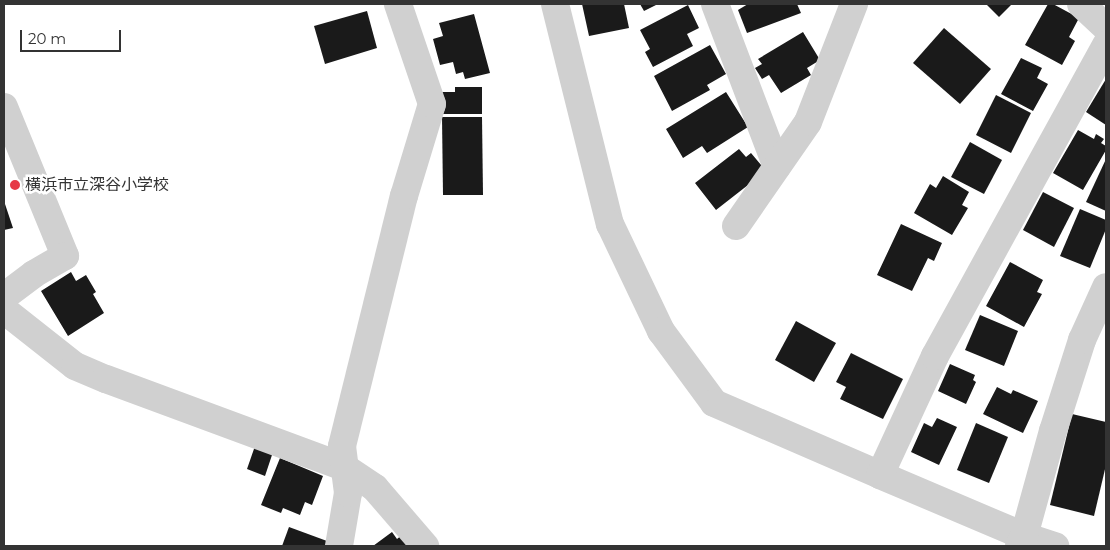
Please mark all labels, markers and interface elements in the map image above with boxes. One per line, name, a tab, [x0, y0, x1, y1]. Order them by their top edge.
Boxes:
scale bar	[22, 20, 124, 52]
text: 20 m	[28, 29, 66, 48]
place label: 横浜市立深谷小学校	[25, 175, 169, 195]
marker: 横浜市立深谷小学校	[9, 179, 21, 191]

